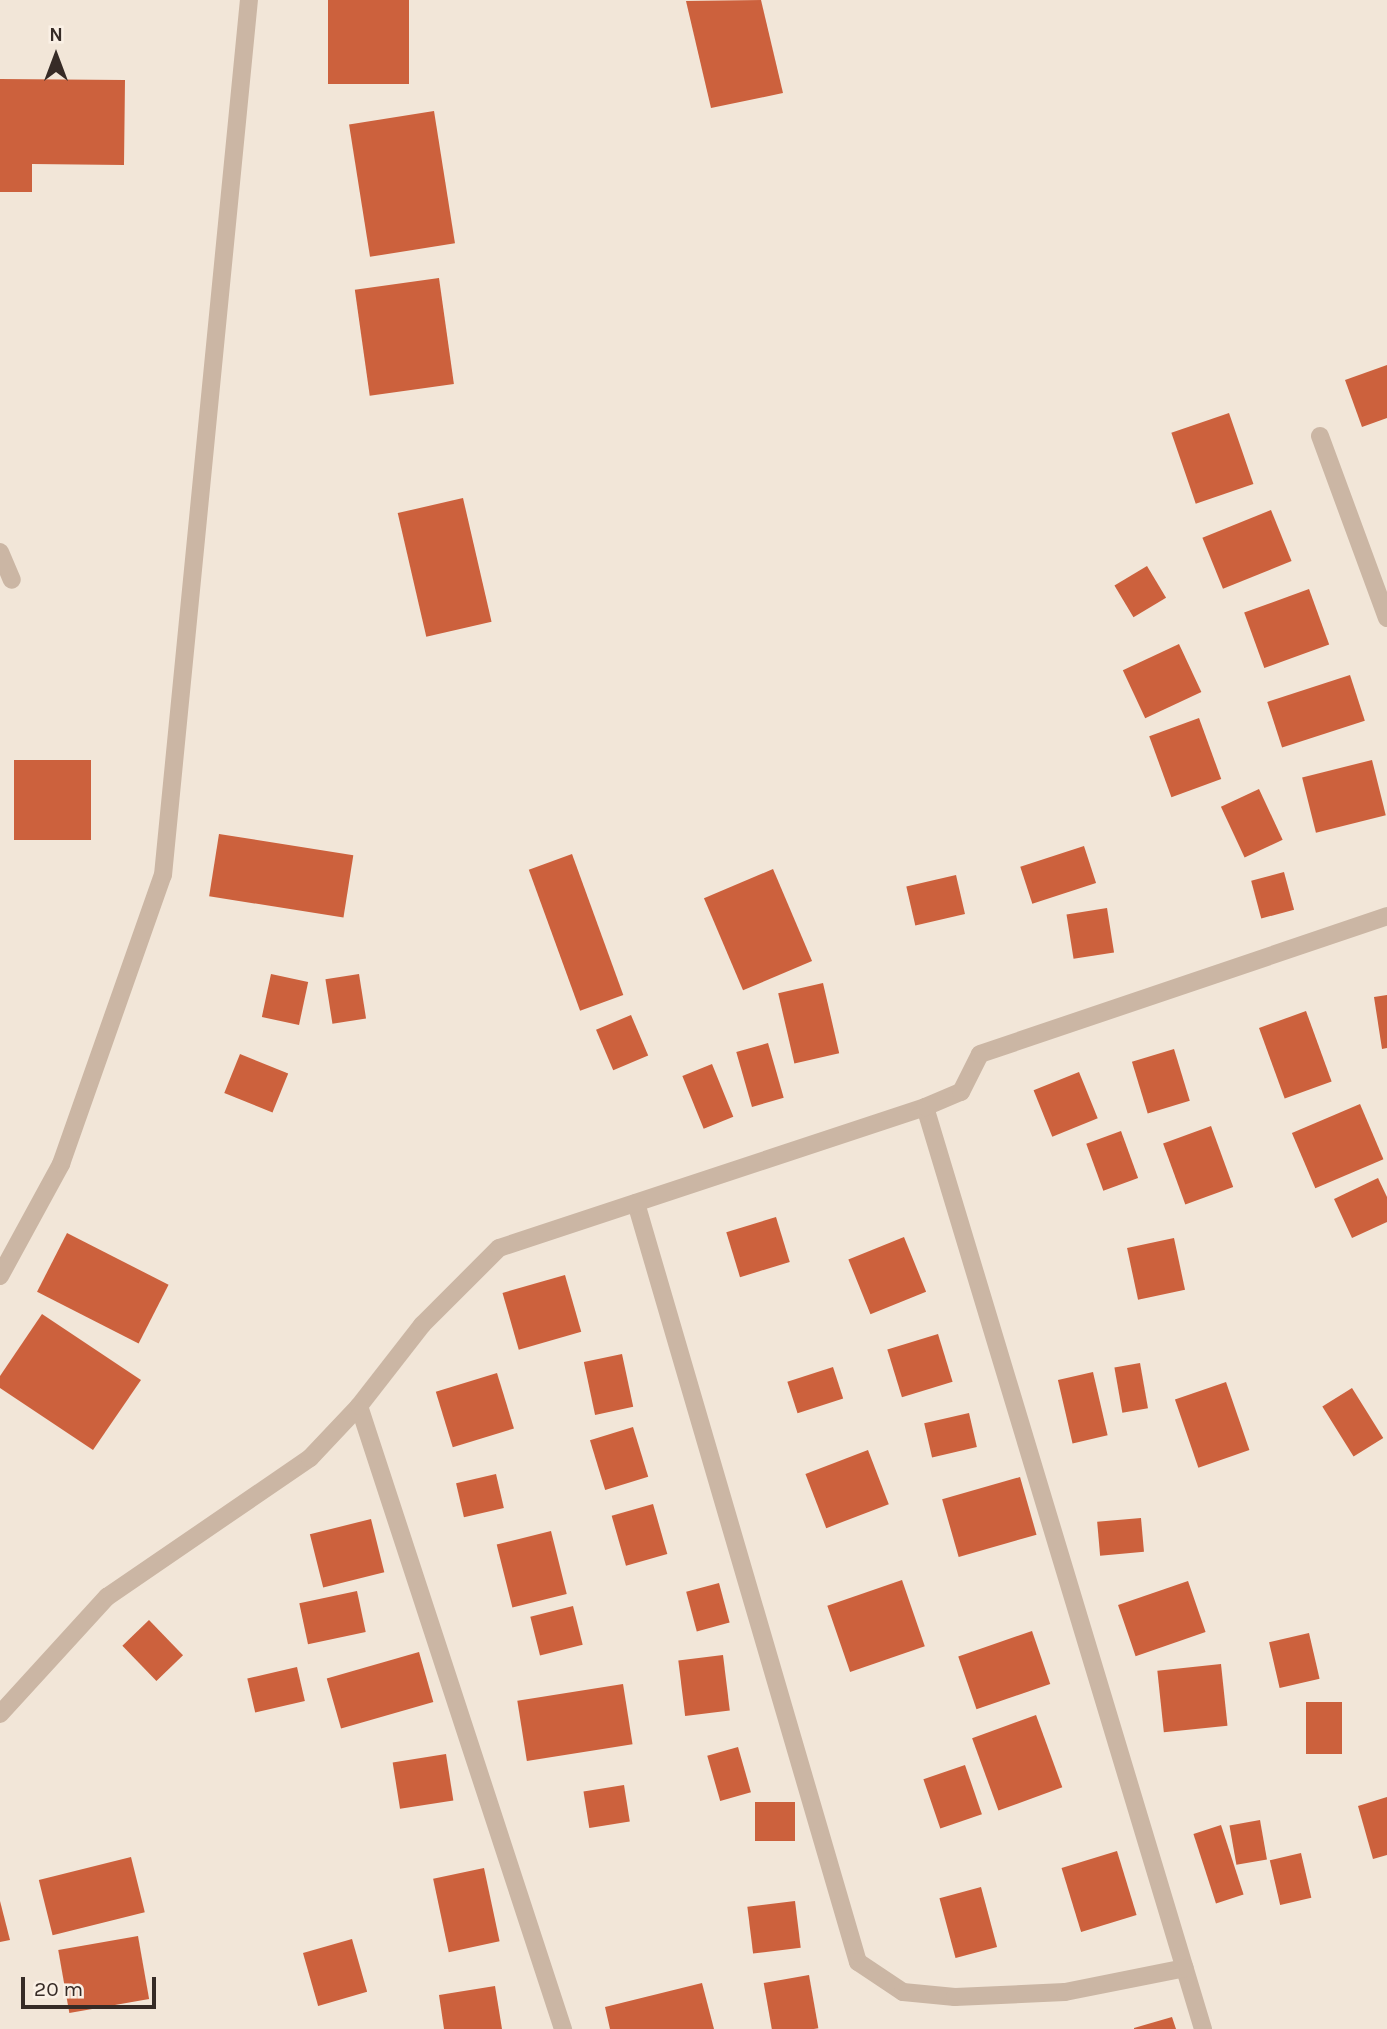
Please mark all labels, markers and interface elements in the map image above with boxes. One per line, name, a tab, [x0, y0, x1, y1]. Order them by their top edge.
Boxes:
north arrow	[21, 21, 91, 91]
text: N	[49, 24, 63, 46]
scale bar	[24, 1962, 159, 2006]
text: 20 m	[34, 1977, 83, 2001]

